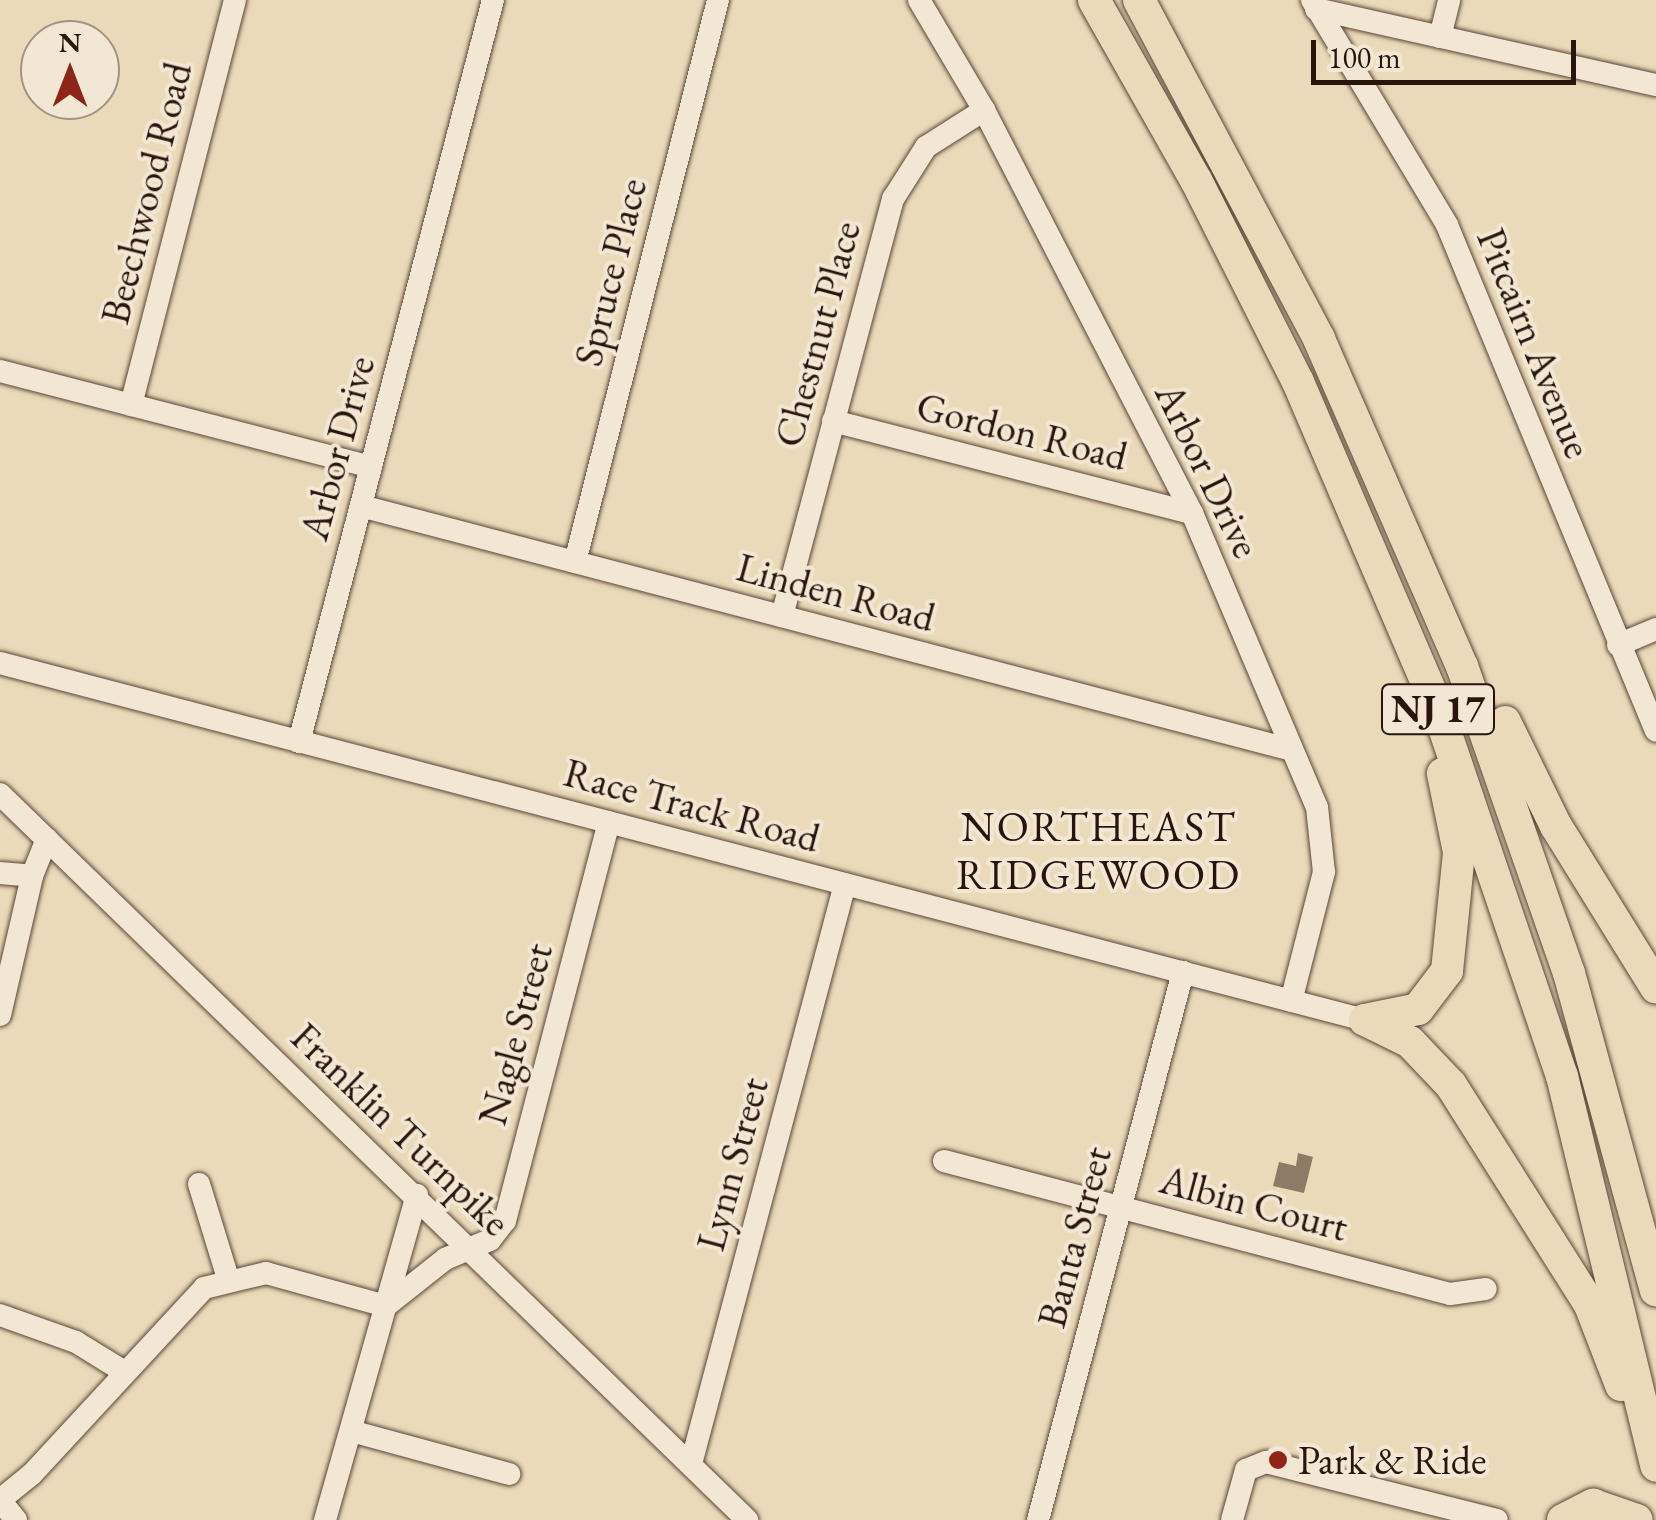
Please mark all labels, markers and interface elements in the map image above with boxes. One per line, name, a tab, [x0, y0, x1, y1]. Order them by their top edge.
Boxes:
north arrow	[20, 20, 120, 120]
scale bar	[1316, 20, 1581, 82]
text: N	[59, 24, 81, 60]
text: 100 m	[1328, 38, 1401, 77]
street label: Beechwood Road	[90, 57, 202, 329]
street label: Spruce Place	[564, 173, 656, 371]
street label: Chestnut Place	[764, 216, 870, 452]
street label: Pitcairn Avenue	[1467, 221, 1603, 465]
street label: Arbor Drive	[289, 351, 385, 545]
street label: Arbor Drive	[1145, 375, 1271, 565]
street label: Gordon Road	[912, 382, 1132, 480]
street label: Linden Road	[732, 543, 940, 641]
road number: NJ 17	[1380, 676, 1496, 742]
street label: Race Track Road	[559, 748, 825, 862]
district label: NORTHEAST RIDGEWOOD	[956, 802, 1242, 900]
street label: Nagle Street	[468, 938, 562, 1130]
street label: Franklin Turnpike	[282, 1013, 520, 1245]
street label: Lynn Street	[686, 1072, 778, 1256]
street label: Banta Street	[1027, 1141, 1121, 1333]
street label: Albin Court	[1155, 1155, 1353, 1251]
place label: Park & Ride	[1298, 1436, 1487, 1484]
marker: Park & Ride	[1267, 1449, 1289, 1471]

